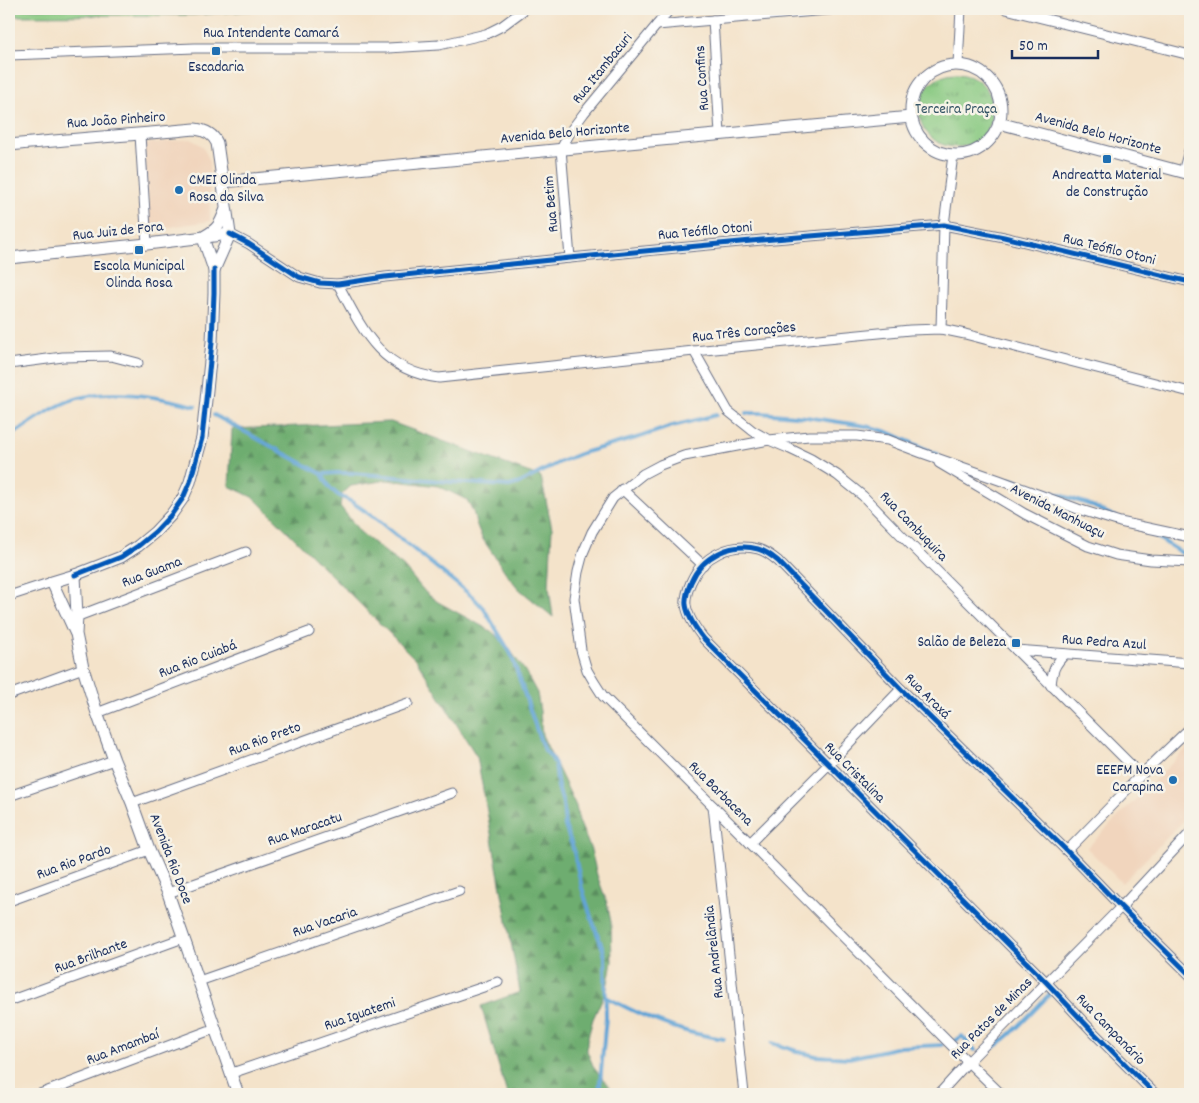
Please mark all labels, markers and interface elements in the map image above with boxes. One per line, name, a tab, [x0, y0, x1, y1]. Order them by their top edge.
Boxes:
street label: Rua Intendente Camará	[203, 23, 339, 45]
street label: Rua Itambacuri	[567, 28, 639, 109]
scale bar	[1012, 28, 1098, 60]
text: 50 m	[1019, 36, 1048, 58]
marker: Escadaria	[210, 45, 222, 57]
street label: Rua Confins	[690, 45, 716, 111]
place label: Escadaria	[188, 57, 245, 79]
park label: Terceira Praça	[915, 99, 998, 121]
street label: Rua João Pinheiro	[66, 107, 166, 135]
street label: Avenida Belo Horizonte	[1032, 107, 1164, 162]
street label: Avenida Belo Horizonte	[499, 117, 631, 151]
marker: Andreatta Material de Construção	[1101, 153, 1113, 165]
place label: Andreatta Material de Construção	[1052, 165, 1162, 204]
place label: CMEI Olinda Rosa da Silva	[189, 170, 264, 209]
street label: Rua Betim	[539, 175, 565, 233]
marker: CMEI Olinda Rosa da Silva	[173, 184, 185, 196]
street label: Rua Juiz de Fora	[72, 216, 165, 248]
street label: Rua Teófilo Otoni	[657, 217, 753, 247]
street label: Rua Teófilo Otoni	[1060, 228, 1158, 272]
marker: Escola Municipal Olinda Rosa	[133, 244, 145, 256]
place label: Escola Municipal Olinda Rosa	[93, 256, 185, 295]
street label: Rua Três Corações	[691, 317, 797, 349]
street label: Avenida Manhuaçu	[1006, 479, 1108, 545]
street label: Rua Cambuquira	[874, 487, 953, 568]
street label: Rua Guama	[119, 551, 186, 594]
street label: Rua Pedra Azul	[1061, 629, 1147, 657]
place label: Salão de Beleza	[917, 632, 1007, 654]
street label: Rua Rio Cuiabá	[156, 635, 241, 685]
marker: Salão de Beleza	[1010, 637, 1022, 649]
street label: Rua Araxá	[899, 669, 956, 726]
street label: Rua Rio Preto	[226, 717, 305, 763]
street label: Rua Cristalina	[818, 737, 890, 809]
street label: Rua Barbacena	[682, 756, 758, 832]
place label: EEEFM Nova Carapina	[1096, 760, 1164, 799]
marker: EEEFM Nova Carapina	[1167, 774, 1179, 786]
street label: Rua Maracatu	[265, 807, 345, 853]
street label: Avenida Rio Doce	[143, 811, 198, 908]
street label: Rua Rio Pardo	[34, 839, 114, 887]
street label: Rua Vacaria	[290, 901, 361, 944]
street label: Rua Andrelândia	[699, 903, 731, 1000]
street label: Rua Brilhante	[51, 933, 131, 980]
street label: Rua Patos de Minas	[946, 973, 1038, 1065]
street label: Rua Campanário	[1070, 989, 1150, 1071]
street label: Rua Iguatemi	[321, 992, 399, 1037]
street label: Rua Amambaí	[83, 1024, 164, 1072]

